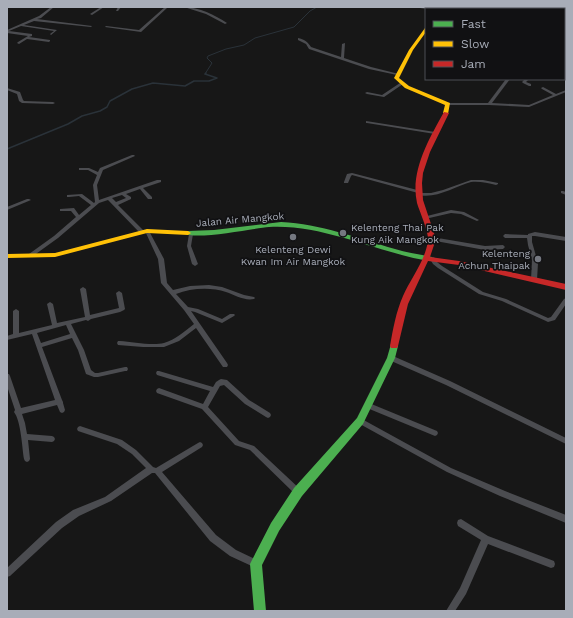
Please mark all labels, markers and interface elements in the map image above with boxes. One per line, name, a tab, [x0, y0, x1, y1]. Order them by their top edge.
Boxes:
legend	[425, 8, 565, 80]
text: Fast	[461, 17, 486, 31]
text: Slow	[461, 37, 489, 51]
text: Jam	[461, 57, 486, 71]
street label: Jalan Air Mangkok	[196, 210, 285, 229]
place label: Kelenteng Thai Pak Kung Aik Mangkok	[351, 222, 444, 245]
marker: Kelenteng Thai Pak Kung Aik Mangkok	[338, 228, 348, 238]
marker: Kelenteng Dewi Kwan Im Air Mangkok	[288, 232, 298, 242]
place label: Kelenteng Dewi Kwan Im Air Mangkok	[241, 244, 346, 267]
place label: Kelenteng Achun Thaipak	[458, 248, 531, 271]
marker: Kelenteng Achun Thaipak	[533, 254, 543, 264]

